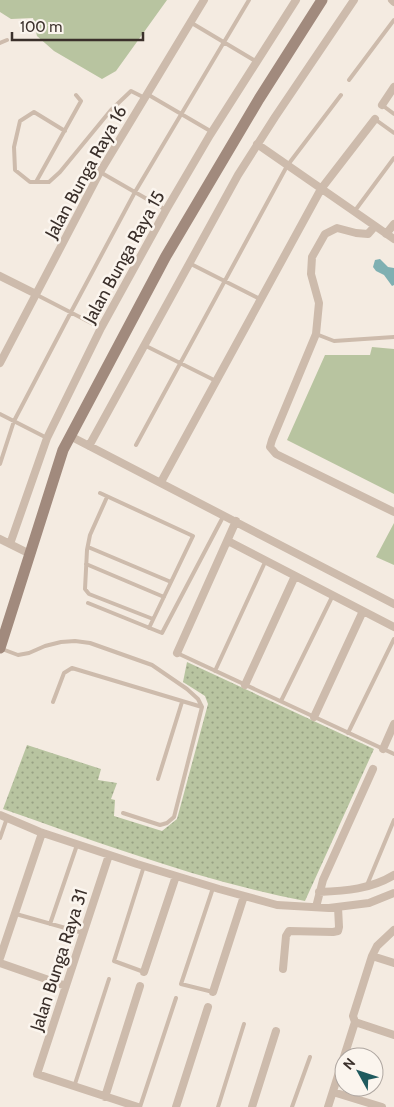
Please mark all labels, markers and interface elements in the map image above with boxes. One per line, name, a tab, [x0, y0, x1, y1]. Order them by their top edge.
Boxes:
scale bar	[12, 10, 144, 42]
text: 100 m	[20, 18, 62, 36]
street label: Jalan Bunga Raya 16	[40, 102, 132, 243]
street label: Jalan Bunga Raya 15	[78, 187, 170, 328]
street label: Jalan Bunga Raya 31	[25, 886, 92, 1035]
north arrow	[334, 1047, 384, 1097]
text: N	[339, 1054, 359, 1073]

